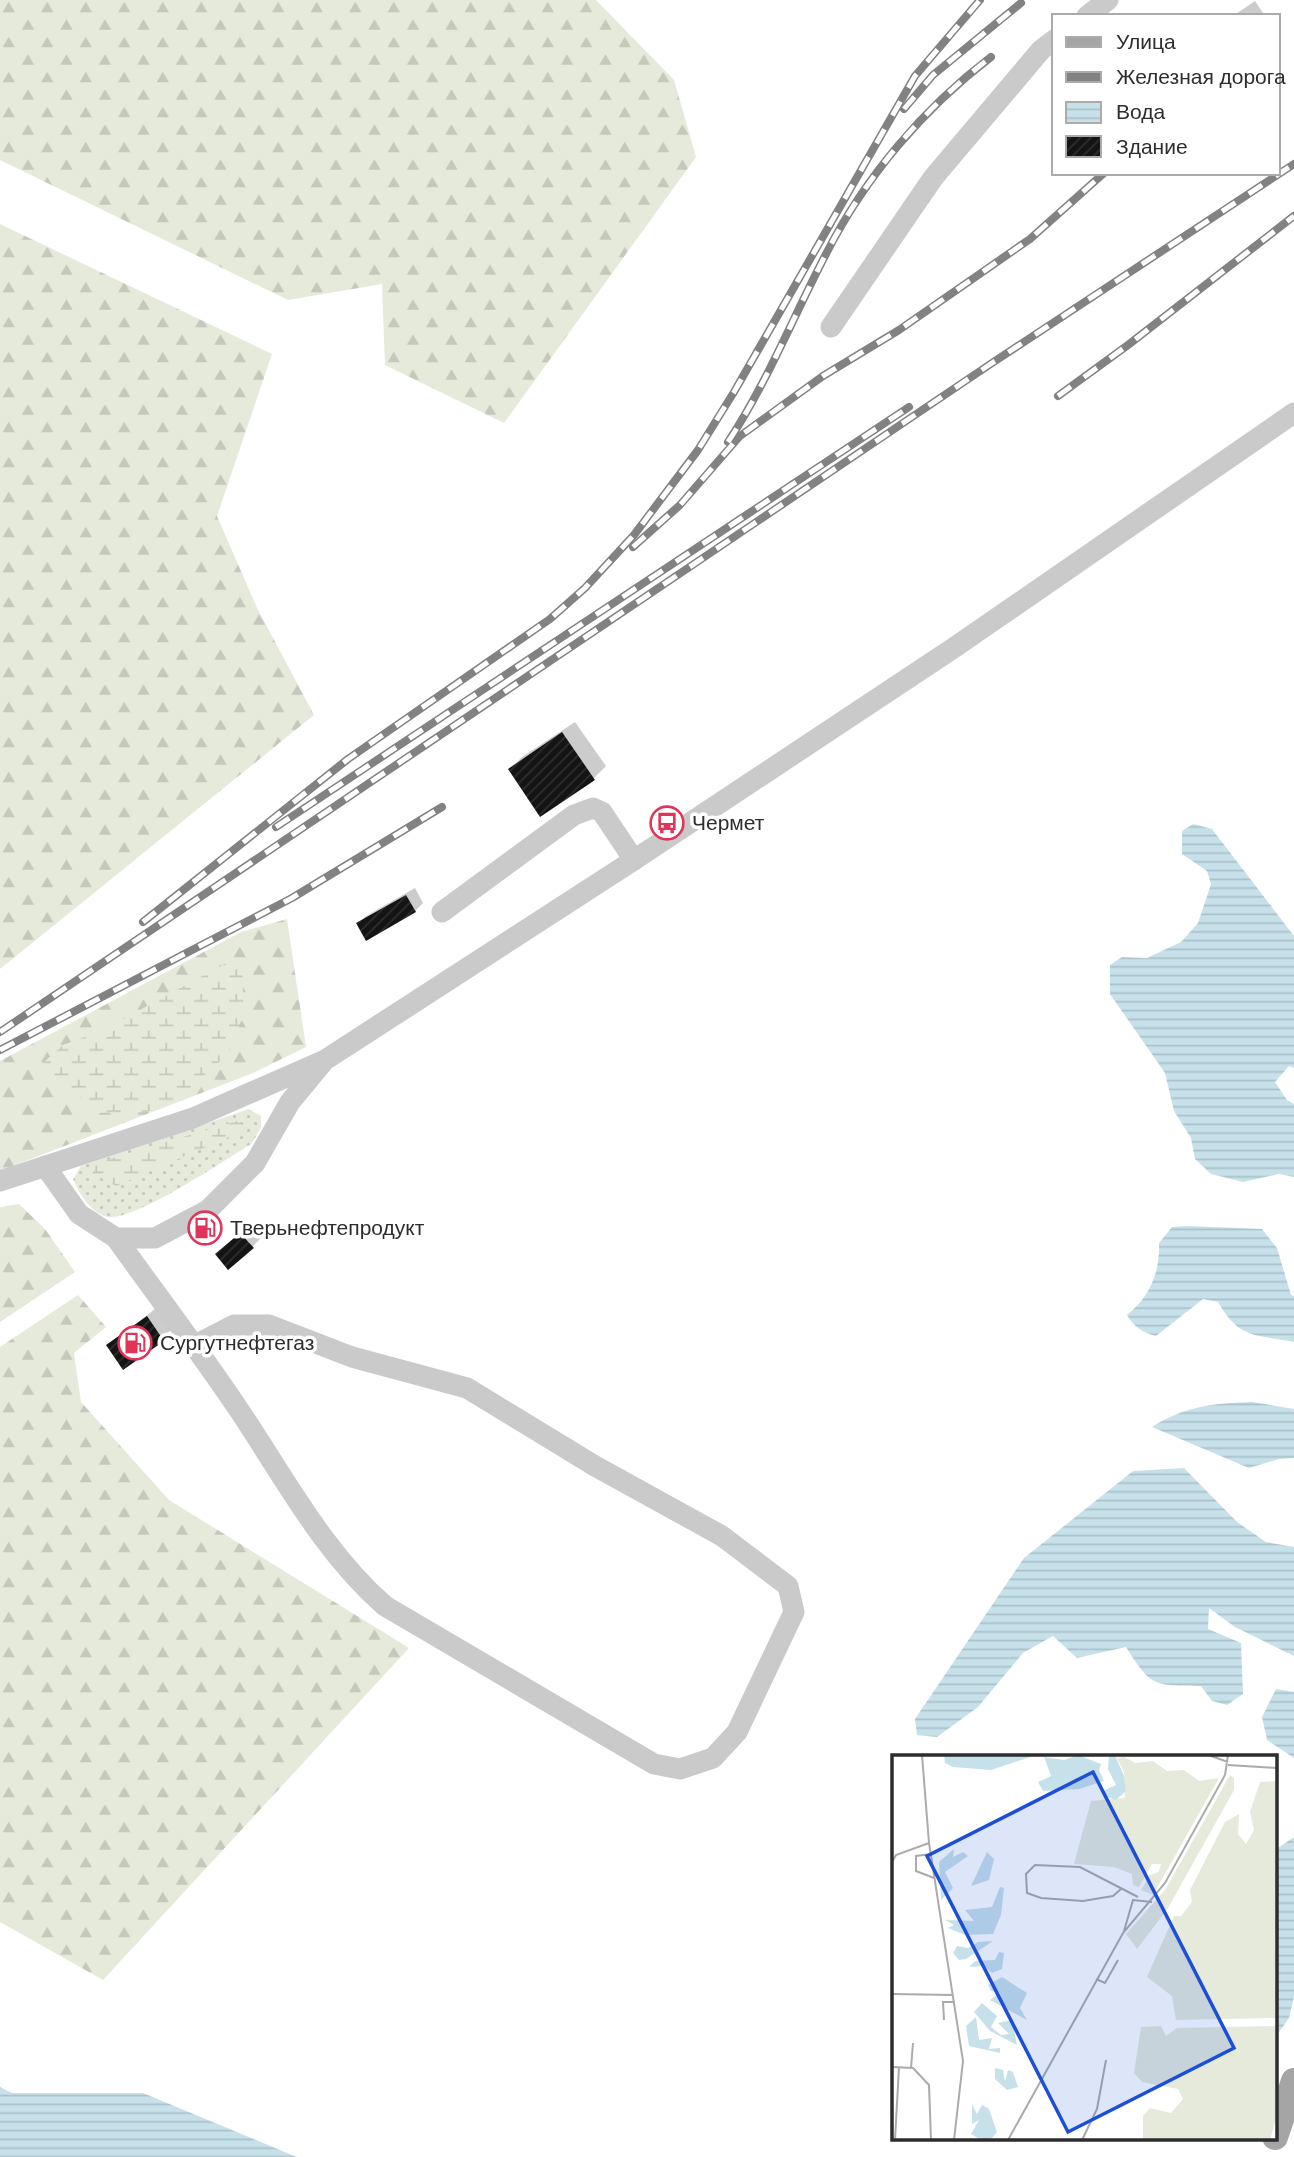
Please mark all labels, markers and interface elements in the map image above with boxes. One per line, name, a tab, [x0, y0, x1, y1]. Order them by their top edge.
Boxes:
legend	[1052, 14, 1280, 175]
text: Улица	[1116, 28, 1176, 56]
text: Железная дорога	[1116, 63, 1286, 91]
text: Вода	[1116, 98, 1165, 126]
text: Здание	[1116, 133, 1188, 161]
bus stop icon: Чермет	[648, 804, 686, 842]
place label: Чермет	[692, 809, 765, 837]
fuel station icon: Тверьнефтепродукт	[186, 1209, 224, 1247]
place label: Тверьнефтепродукт	[230, 1214, 425, 1242]
fuel station icon: Сургутнефтегаз	[116, 1324, 154, 1362]
place label: Сургутнефтегаз	[160, 1329, 314, 1357]
inset map	[892, 1755, 1276, 2140]

